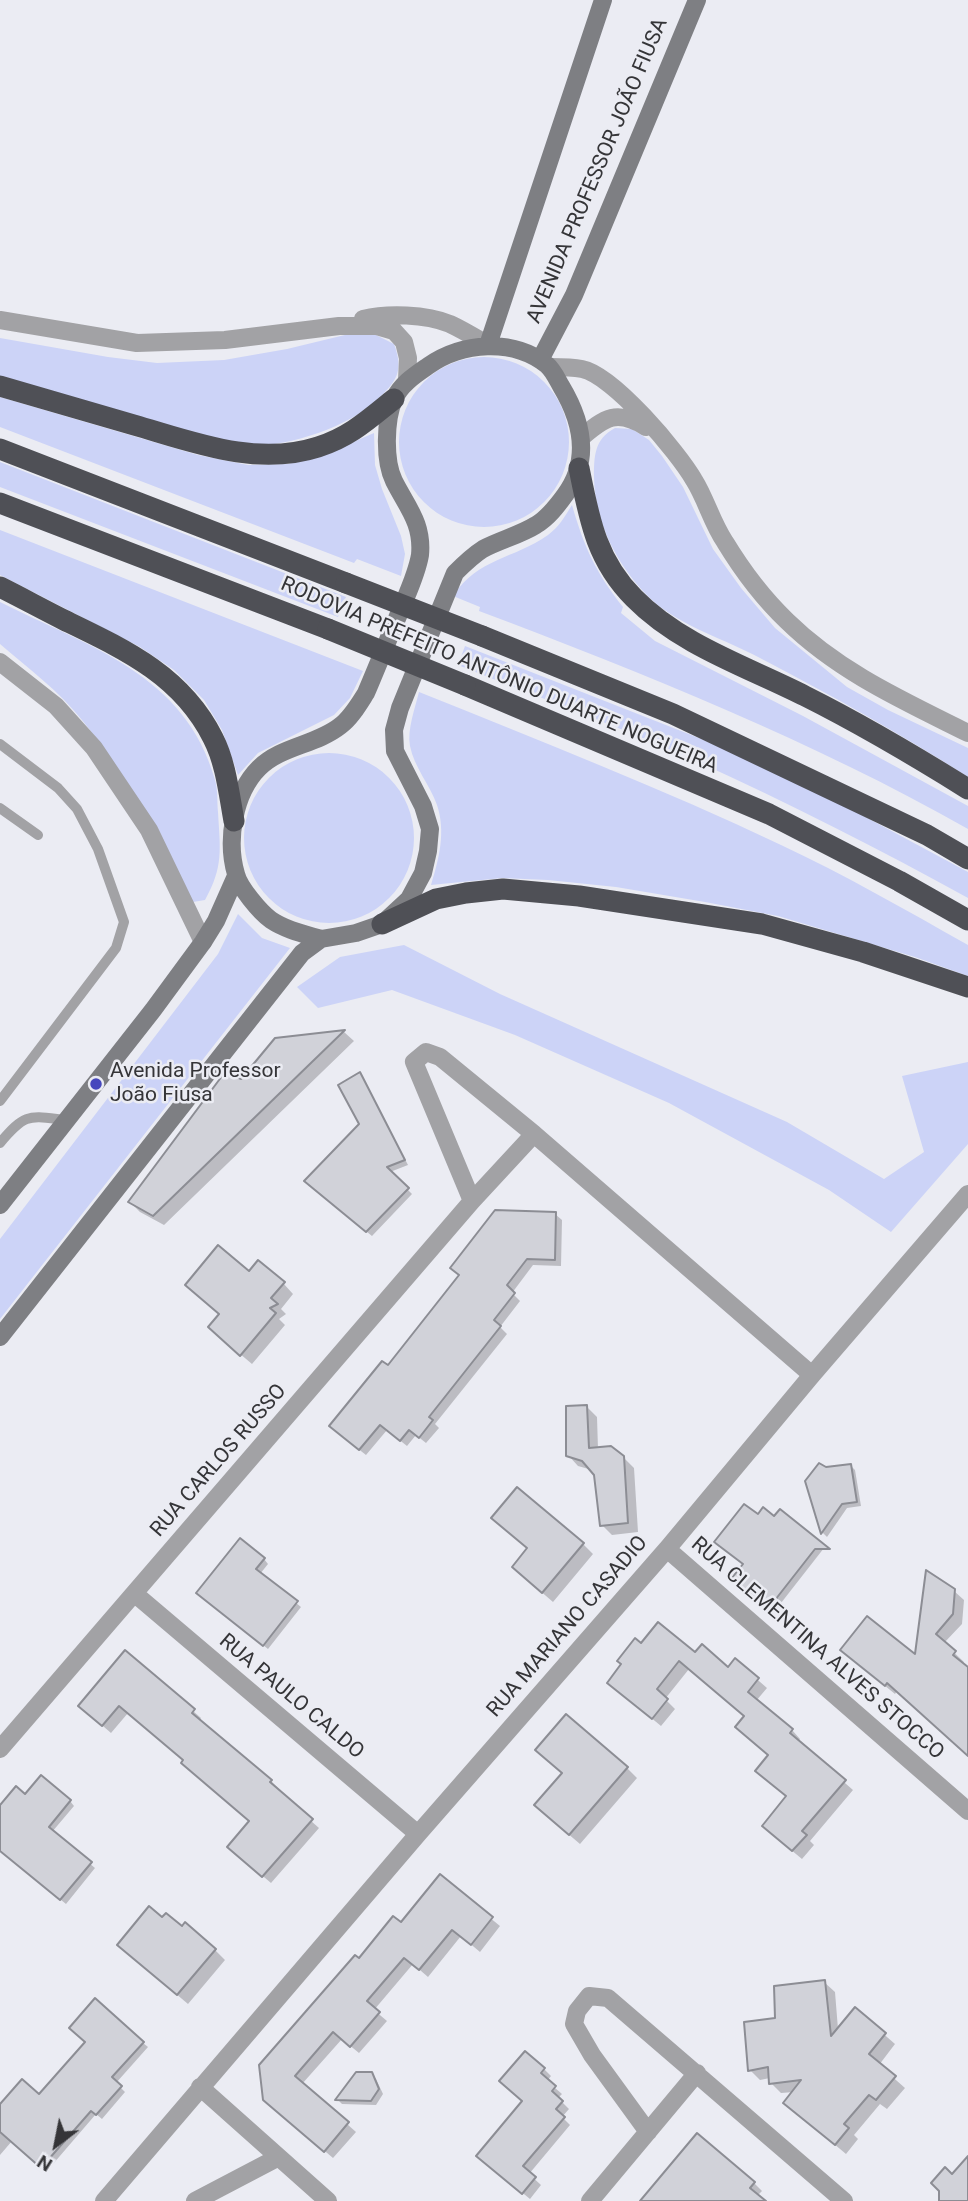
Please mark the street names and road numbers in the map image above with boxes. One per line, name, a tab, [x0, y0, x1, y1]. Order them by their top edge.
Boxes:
street label: AVENIDA PROFESSOR JOÃO FIUSA	[522, 15, 674, 327]
street label: RODOVIA PREFEITO ANTÔNIO DUARTE NOGUEIRA	[277, 572, 721, 780]
street label: RUA CARLOS RUSSO	[146, 1379, 292, 1543]
street label: RUA MARIANO CASADIO	[482, 1531, 654, 1723]
street label: RUA CLEMENTINA ALVES STOCCO	[686, 1532, 948, 1766]
street label: RUA PAULO CALDO	[213, 1629, 369, 1765]

